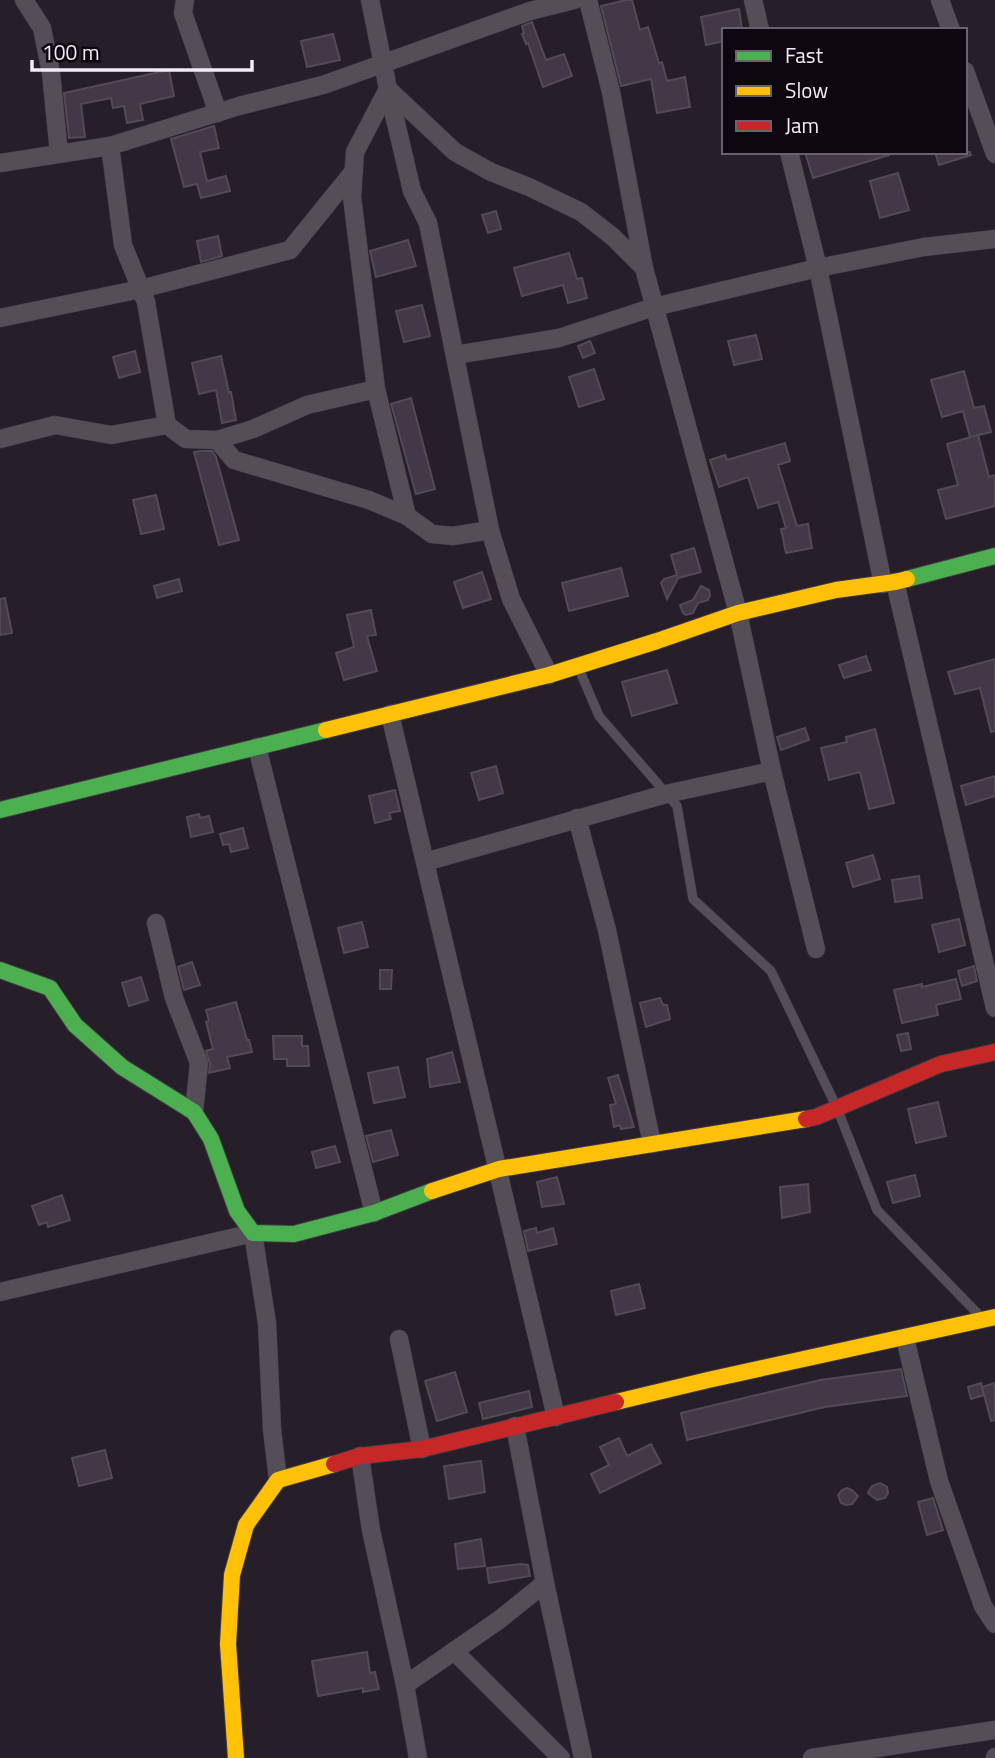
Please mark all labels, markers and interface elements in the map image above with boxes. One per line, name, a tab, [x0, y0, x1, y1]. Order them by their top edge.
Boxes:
scale bar	[32, 28, 252, 72]
legend	[722, 28, 967, 154]
text: 100 m	[42, 36, 99, 68]
text: Fast	[785, 39, 824, 71]
text: Slow	[785, 74, 828, 106]
text: Jam	[785, 109, 819, 141]

